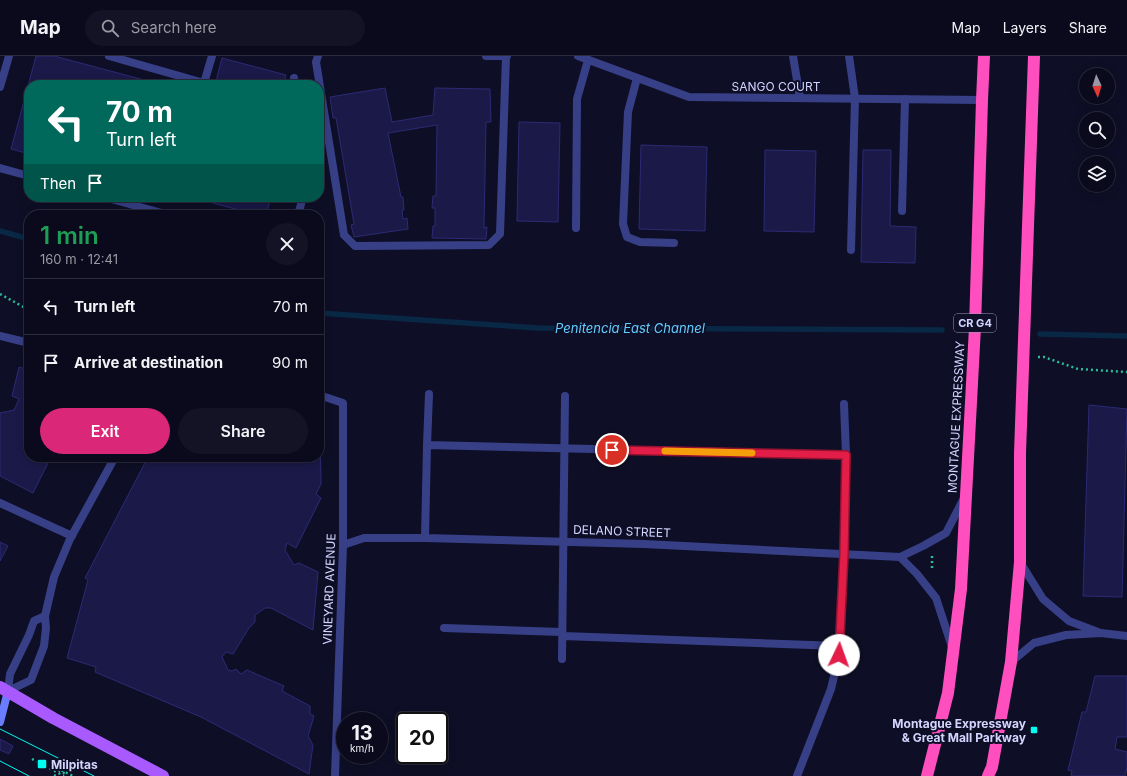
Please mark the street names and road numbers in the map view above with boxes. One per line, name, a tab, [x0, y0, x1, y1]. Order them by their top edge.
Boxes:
street label: SANGO COURT	[732, 79, 821, 94]
road number: CR G4	[954, 314, 996, 332]
street label: MONTAGUE EXPRESSWAY	[945, 341, 967, 493]
street label: DELANO STREET	[573, 522, 671, 540]
street label: VINEYARD AVENUE	[320, 533, 338, 645]

